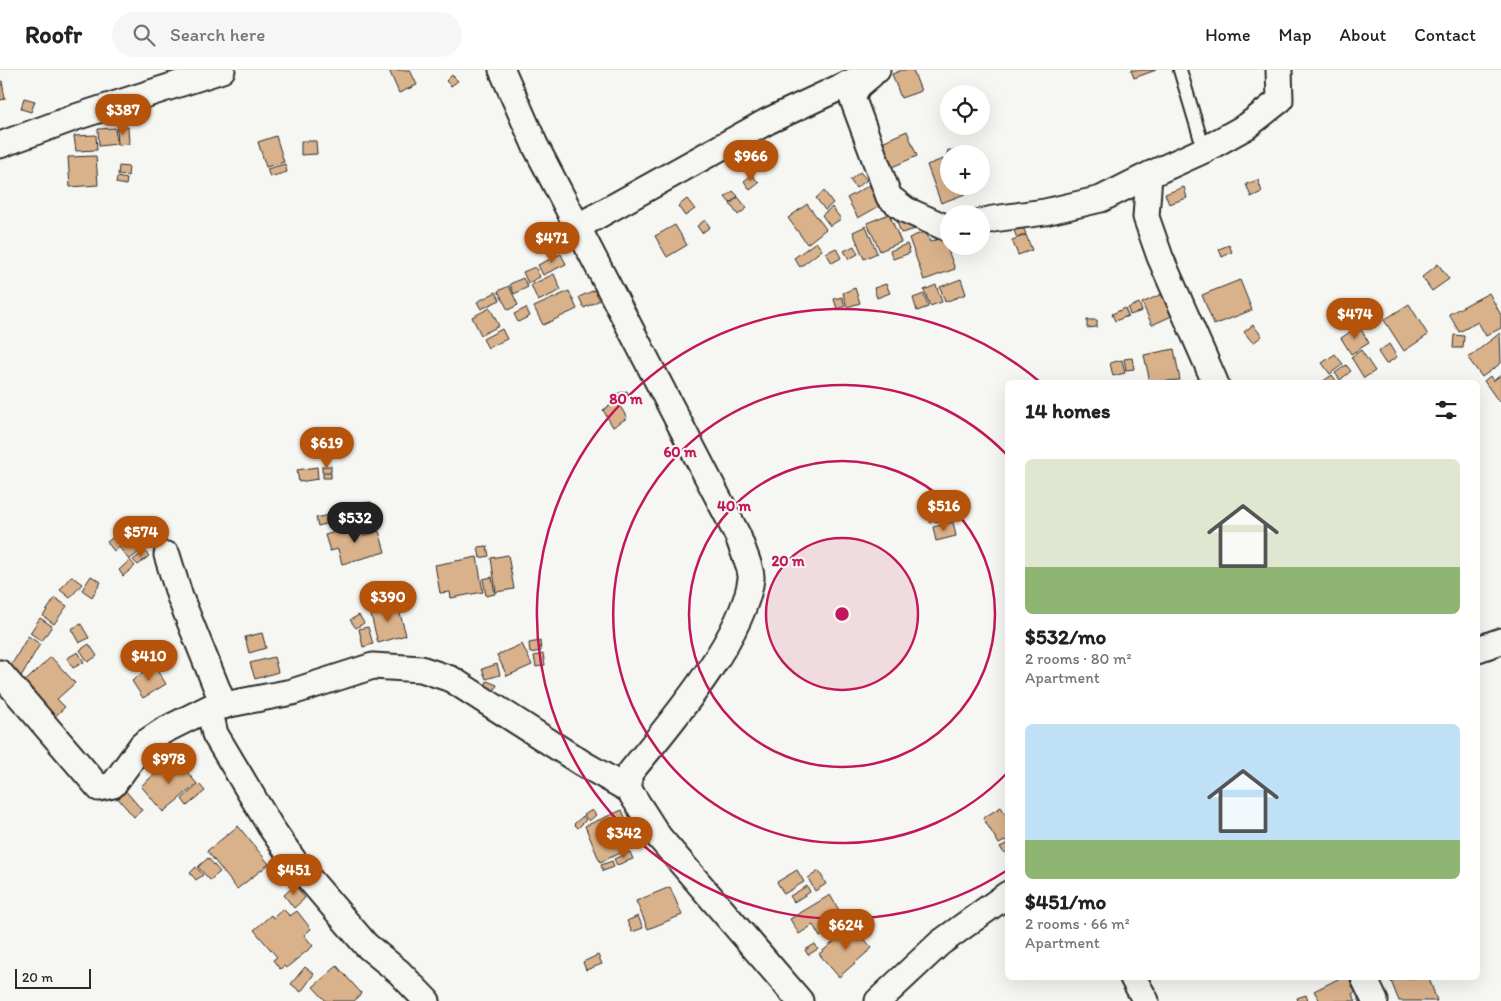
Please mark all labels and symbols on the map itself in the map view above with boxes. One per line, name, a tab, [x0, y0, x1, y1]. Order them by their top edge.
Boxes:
pin: $387	[93, 93, 153, 136]
pin: $966	[721, 140, 781, 182]
pin: $471	[522, 222, 582, 264]
pin: $474	[1325, 298, 1385, 340]
text: 80 m	[609, 390, 643, 408]
pin: $619	[297, 426, 357, 469]
text: 60 m	[663, 443, 697, 461]
pin: $516	[914, 490, 974, 532]
text: 40 m	[717, 497, 752, 515]
pin: $532	[325, 502, 385, 544]
pin: $574	[111, 516, 171, 558]
text: 20 m	[771, 552, 805, 570]
pin: $390	[358, 580, 418, 623]
centre of rings	[833, 605, 851, 623]
pin: $410	[119, 640, 179, 682]
pin: $978	[139, 742, 199, 785]
pin: $342	[594, 816, 654, 859]
pin: $451	[264, 854, 324, 896]
pin: $624	[816, 908, 876, 951]
scale bar	[15, 966, 91, 989]

